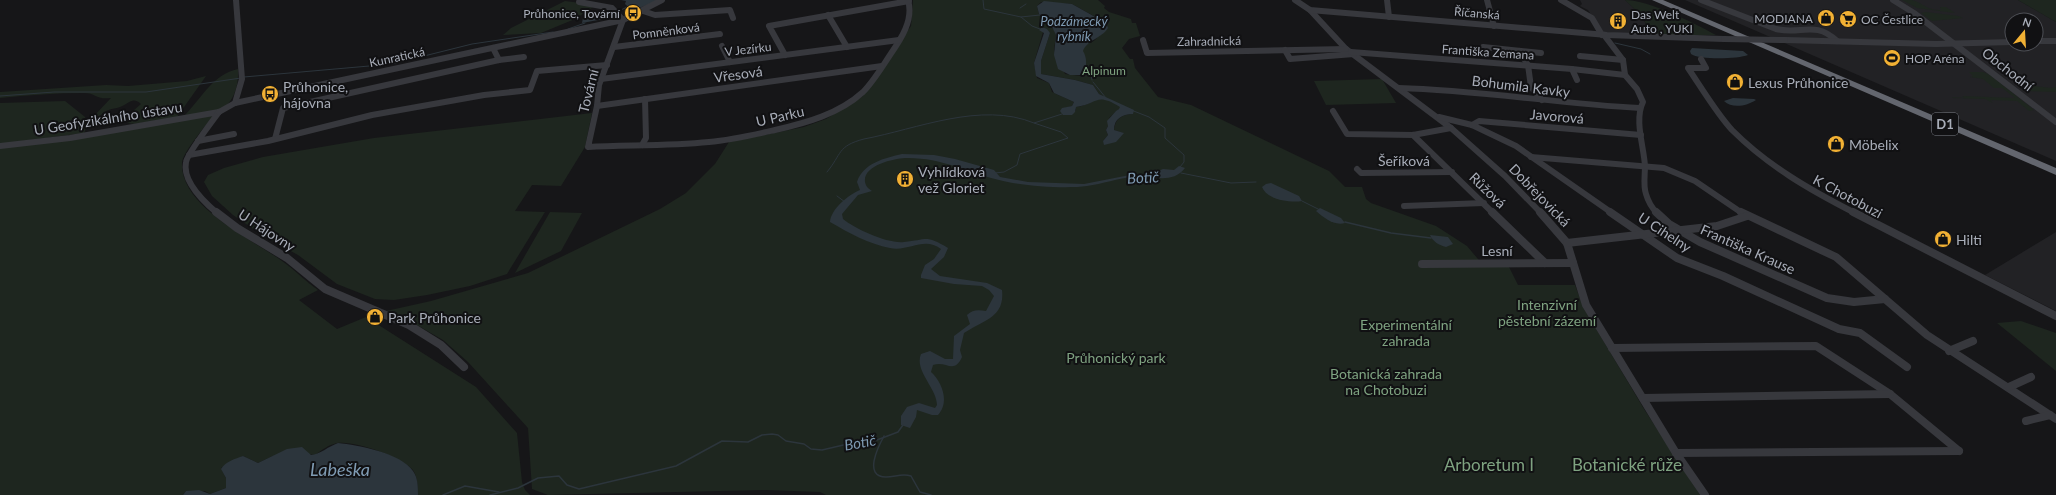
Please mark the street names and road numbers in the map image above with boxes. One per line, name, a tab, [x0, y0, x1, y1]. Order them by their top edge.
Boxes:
street label: Říčanská	[1453, 4, 1501, 22]
street label: Pomněnková	[631, 19, 701, 43]
street label: Zahradnická	[1177, 33, 1241, 49]
street label: V Jezírku	[724, 39, 772, 59]
street label: Františka Zemana	[1441, 41, 1535, 63]
street label: Kunratická	[368, 44, 426, 70]
street label: Obchodní	[1979, 44, 2038, 95]
street label: Vřesová	[712, 62, 764, 86]
street label: Tovární	[574, 67, 602, 115]
street label: Bohumila Kavky	[1471, 72, 1572, 101]
street label: U Geofyzikálního ústavu	[33, 98, 183, 138]
street label: U Parku	[754, 102, 806, 130]
street label: Javorová	[1529, 105, 1585, 127]
road number: D1	[1932, 113, 1958, 135]
street label: Šeříková	[1378, 152, 1430, 169]
street label: Dobřejovická	[1506, 160, 1574, 230]
street label: Růžová	[1466, 169, 1510, 212]
street label: K Chotobuzi	[1810, 171, 1886, 221]
street label: U Hájovny	[235, 205, 299, 255]
street label: U Cihelny	[1635, 209, 1695, 256]
street label: Františka Krause	[1698, 221, 1798, 277]
street label: Lesní	[1481, 242, 1513, 259]

